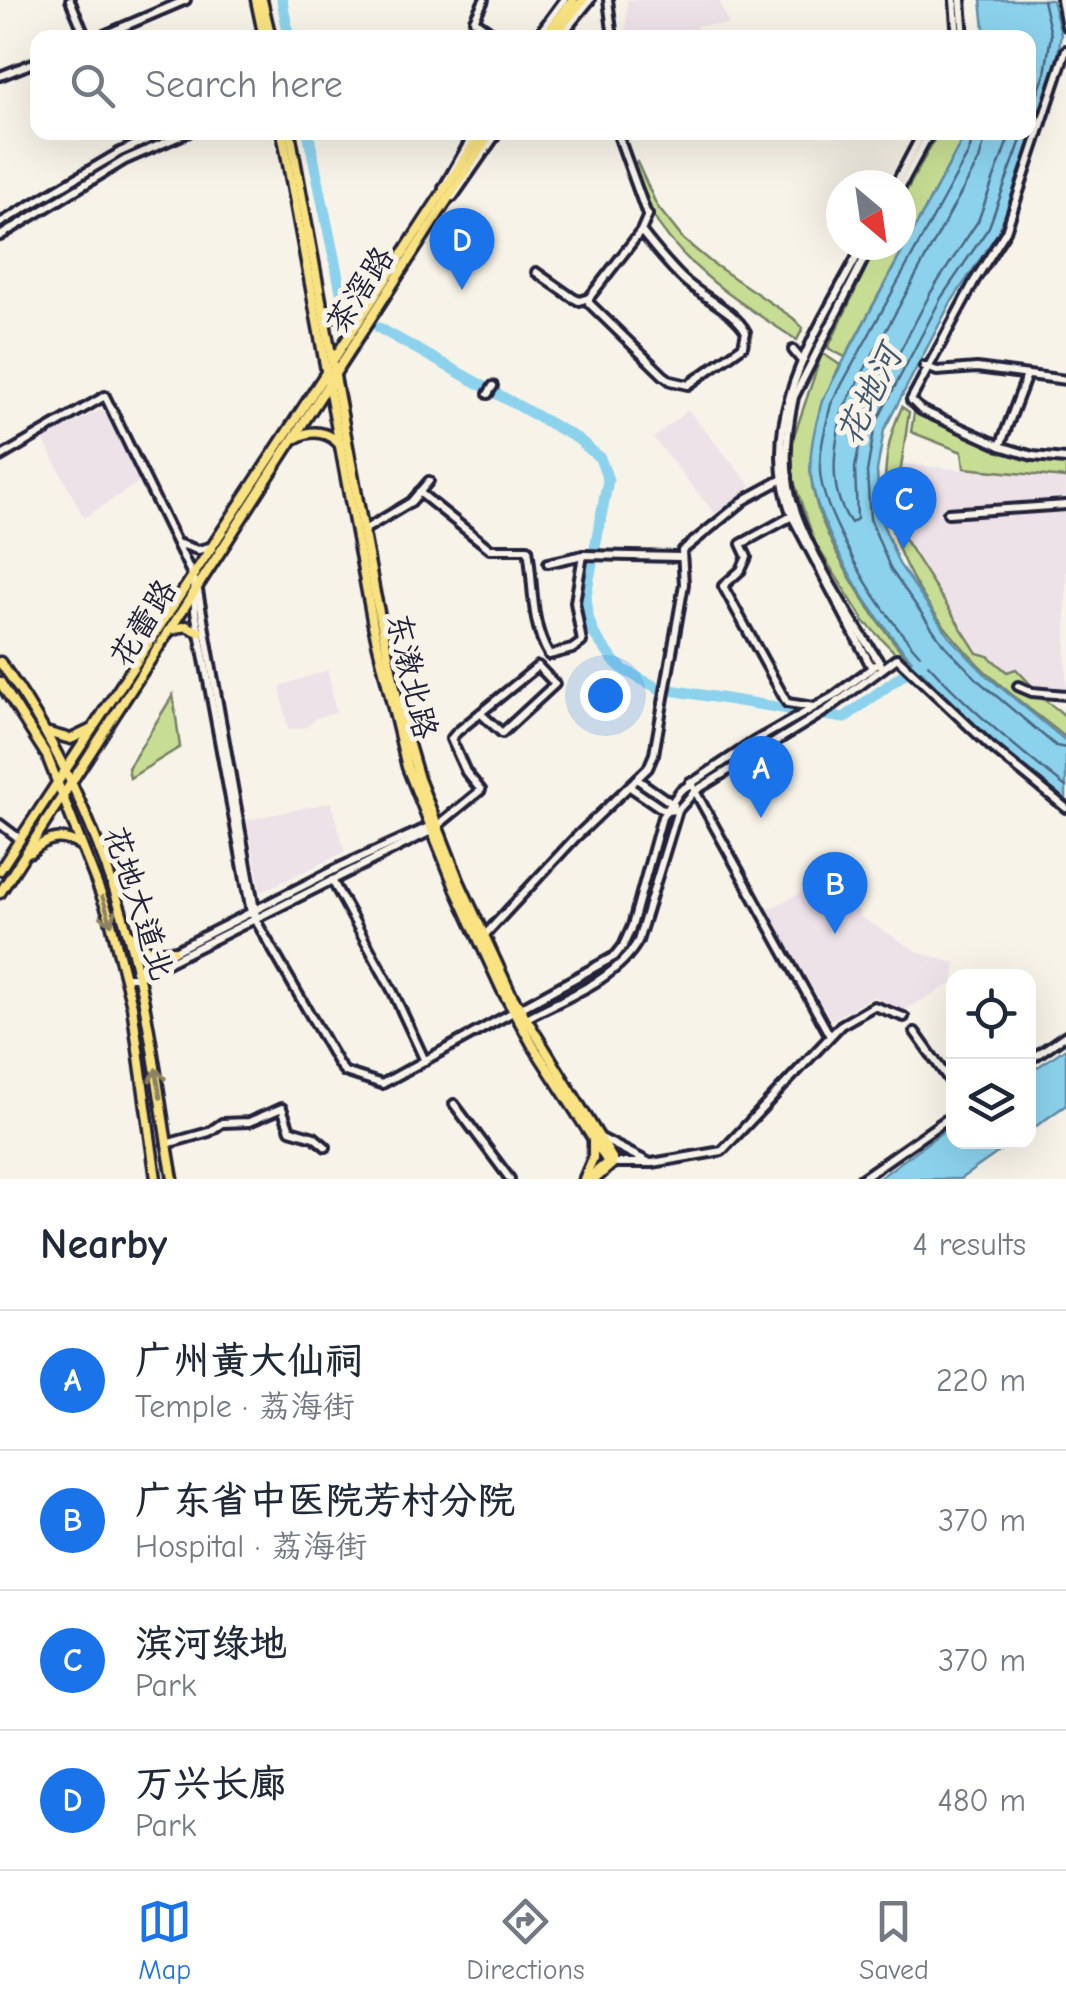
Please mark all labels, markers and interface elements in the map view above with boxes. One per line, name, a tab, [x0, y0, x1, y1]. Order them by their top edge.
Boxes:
search box	[30, 30, 1036, 140]
icon: search	[65, 58, 120, 113]
text: Search here	[145, 63, 343, 107]
north arrow	[826, 170, 916, 260]
pin: D	[430, 208, 494, 290]
street label: 茶滘路	[318, 240, 402, 340]
water label: 花地河	[828, 334, 913, 451]
pin: C	[872, 466, 936, 549]
street label: 花蕾路	[102, 572, 184, 674]
street label: 东漖北路	[380, 609, 444, 743]
your location	[580, 670, 631, 721]
pin: A	[728, 736, 794, 818]
street label: 花地大道北	[97, 821, 181, 985]
pin: B	[802, 852, 868, 934]
one-way arrow	[100, 895, 118, 927]
map controls	[946, 969, 1036, 1149]
button: locate	[946, 969, 1036, 1059]
button: layers	[946, 1059, 1036, 1149]
one-way arrow	[148, 1067, 166, 1099]
text: Nearby	[40, 1220, 167, 1269]
text: 4 results	[913, 1226, 1026, 1263]
text: 广州黄大仙祠	[135, 1339, 363, 1383]
text: A	[64, 1362, 81, 1399]
text: 220 m	[936, 1362, 1026, 1399]
text: Temple · 荔海街	[135, 1388, 355, 1425]
text: 广东省中医院芳村分院	[135, 1479, 515, 1523]
text: B	[63, 1502, 82, 1539]
text: 370 m	[938, 1502, 1026, 1539]
text: Hospital · 荔海街	[135, 1528, 367, 1565]
text: 滨河绿地	[135, 1622, 287, 1666]
text: C	[63, 1642, 82, 1679]
text: 370 m	[938, 1642, 1026, 1679]
text: Park	[135, 1667, 196, 1704]
text: 万兴长廊	[135, 1762, 287, 1806]
text: D	[63, 1782, 82, 1819]
text: 480 m	[937, 1782, 1026, 1819]
text: Park	[135, 1807, 196, 1844]
tab: Map	[137, 1894, 192, 1986]
tab: Directions	[466, 1894, 585, 1986]
tab: Saved	[859, 1894, 929, 1986]

